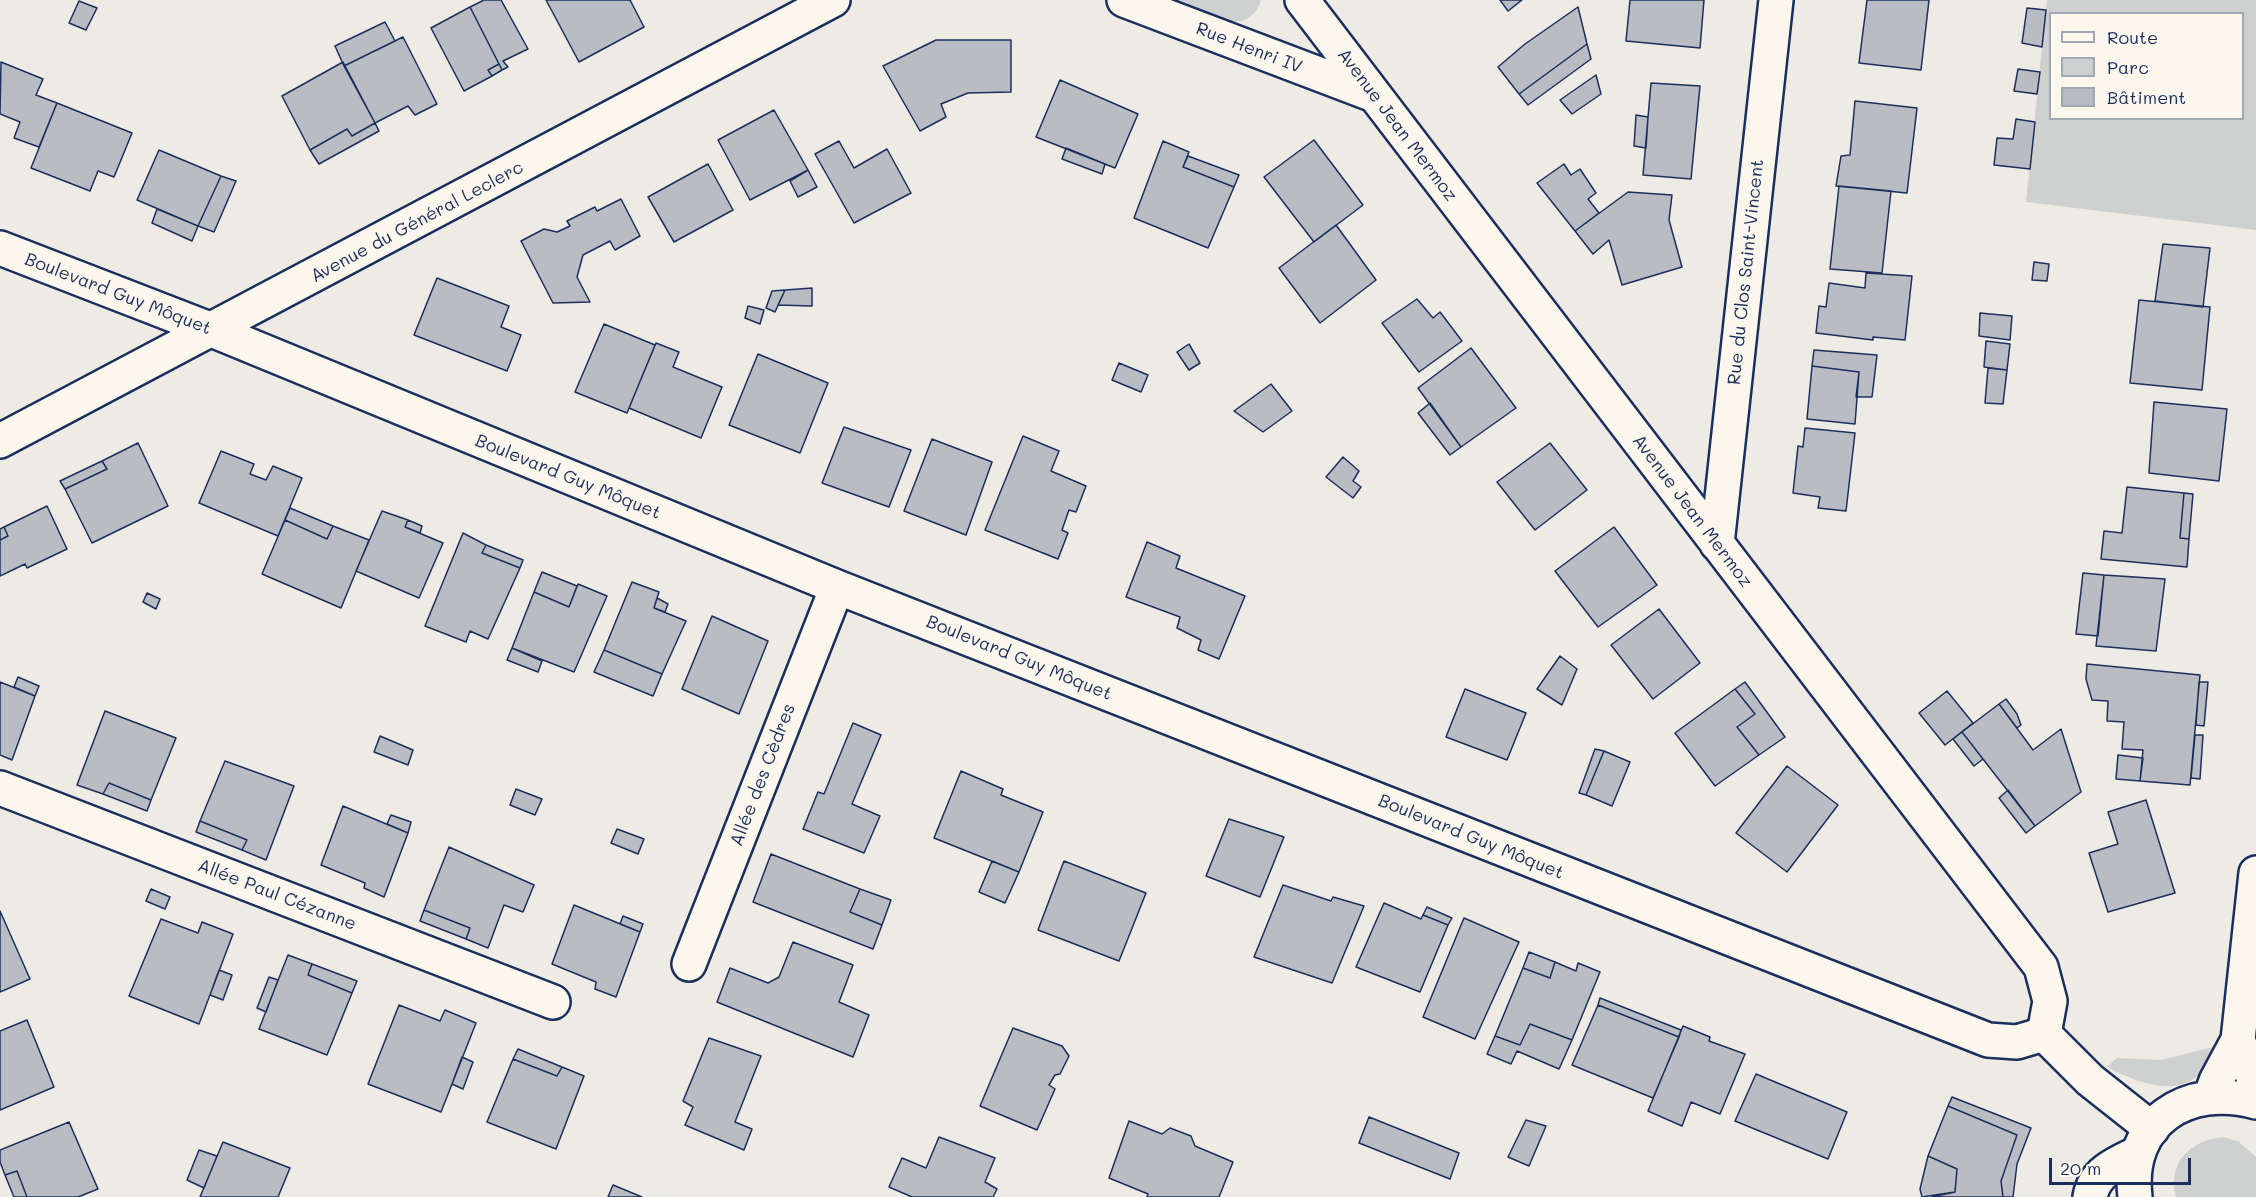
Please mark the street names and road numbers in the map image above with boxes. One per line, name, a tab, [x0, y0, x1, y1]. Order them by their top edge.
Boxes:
street label: Rue Henri IV	[1193, 18, 1305, 78]
street label: Avenue Jean Mermoz	[1333, 44, 1461, 206]
street label: Avenue du Général Leclerc	[307, 157, 527, 287]
street label: Rue du Clos Saint-Vincent	[1723, 158, 1769, 386]
street label: Boulevard Guy Môquet	[22, 248, 214, 340]
street label: Boulevard Guy Môquet	[472, 430, 664, 524]
street label: Avenue Jean Mermoz	[1628, 430, 1756, 592]
street label: Boulevard Guy Môquet	[923, 611, 1115, 705]
street label: Allée des Cèdres	[726, 701, 800, 849]
street label: Boulevard Guy Môquet	[1375, 790, 1567, 884]
street label: Allée Paul Cézanne	[195, 855, 359, 935]

